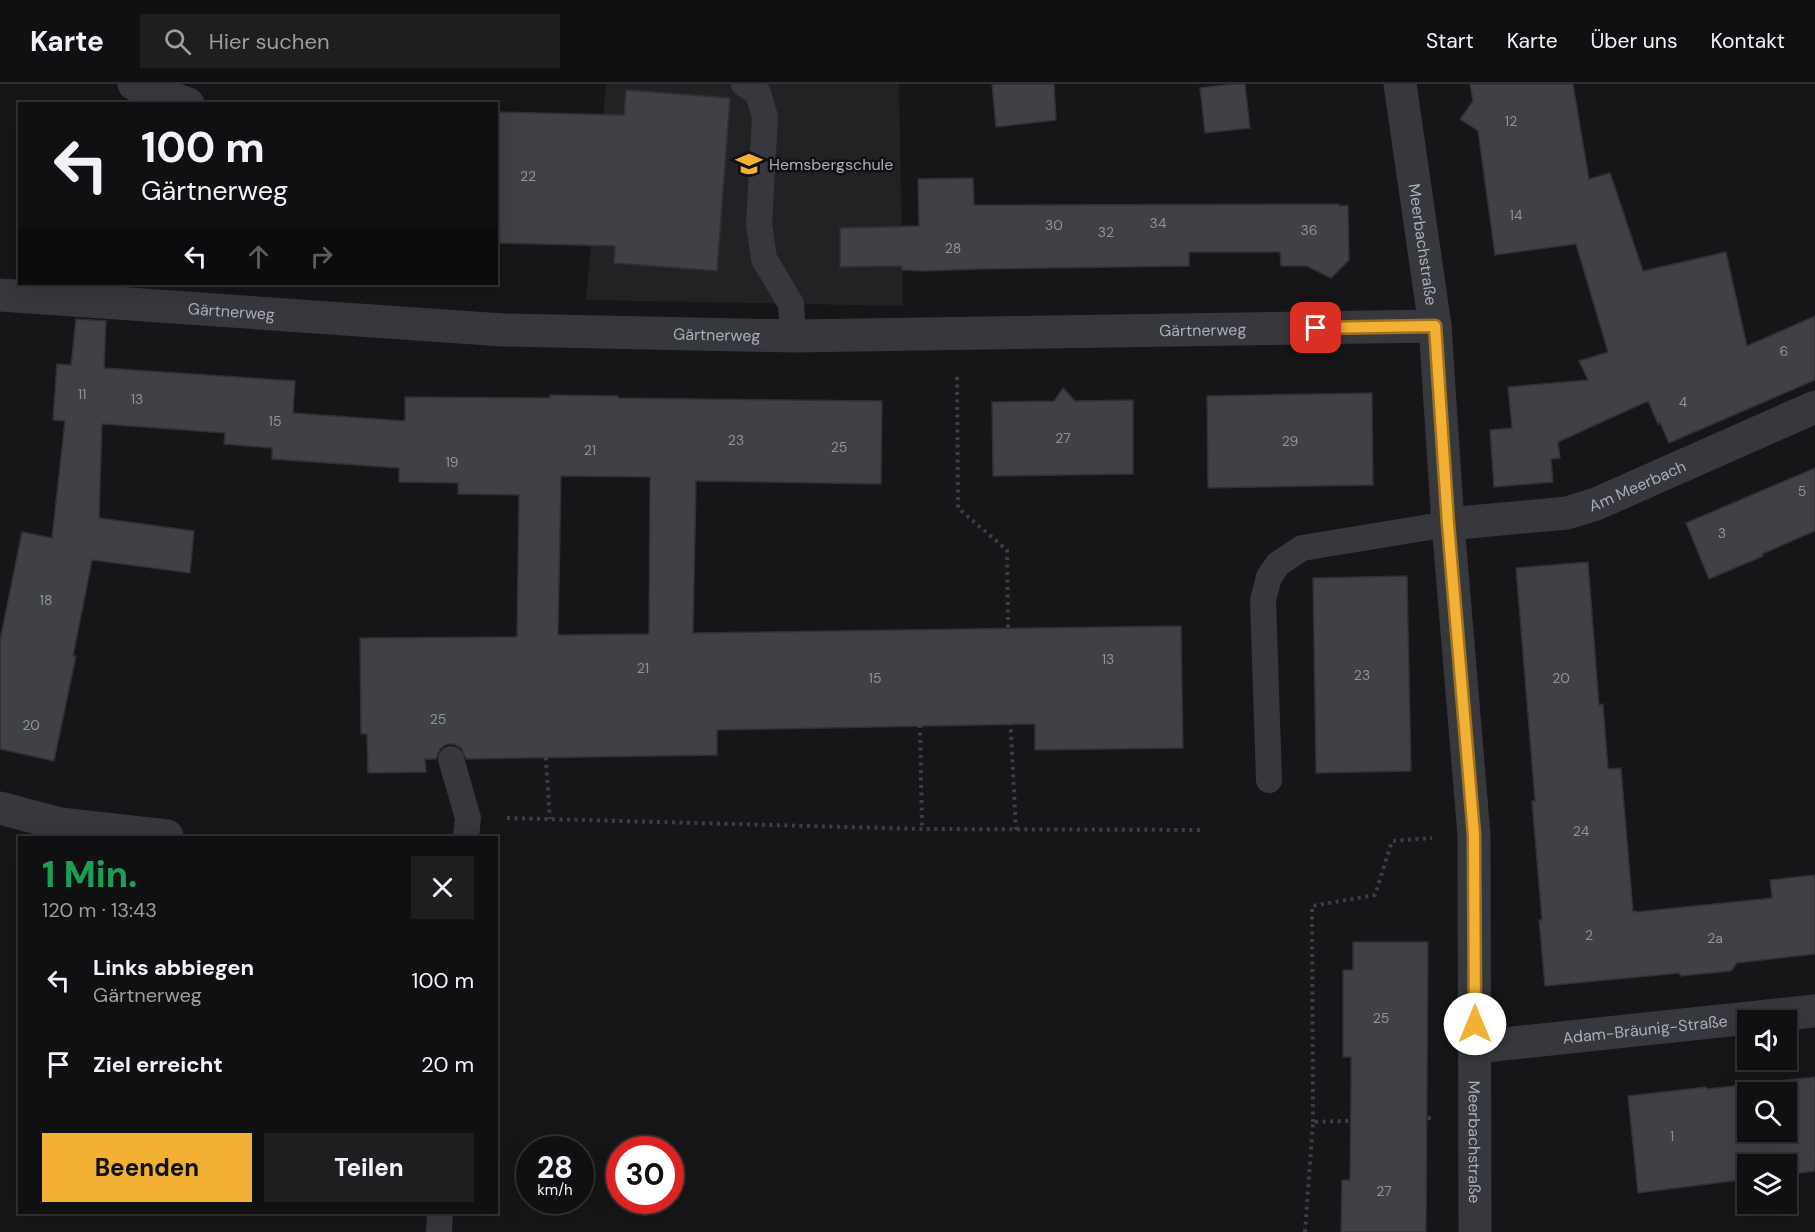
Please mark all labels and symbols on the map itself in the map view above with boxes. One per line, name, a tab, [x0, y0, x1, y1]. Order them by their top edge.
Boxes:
house number: 12	[1505, 112, 1517, 130]
school or university icon: Hemsbergschule	[734, 149, 764, 179]
place label: Hemsbergschule	[769, 154, 893, 175]
house number: 22	[520, 167, 536, 185]
street label: Meerbachstraße	[1404, 182, 1442, 307]
house number: 14	[1510, 206, 1523, 224]
house number: 34	[1150, 214, 1167, 232]
house number: 30	[1045, 216, 1063, 234]
house number: 36	[1300, 221, 1318, 239]
house number: 32	[1098, 223, 1114, 241]
house number: 28	[945, 239, 961, 257]
street label: Gärtnerweg	[187, 298, 276, 325]
pin	[1290, 302, 1341, 353]
street label: Gärtnerweg	[1159, 319, 1246, 341]
street label: Gärtnerweg	[673, 324, 761, 346]
house number: 6	[1780, 342, 1788, 360]
house number: 11	[78, 385, 86, 403]
house number: 13	[131, 390, 143, 408]
house number: 4	[1679, 393, 1688, 411]
house number: 15	[269, 412, 281, 430]
house number: 27	[1055, 429, 1071, 447]
house number: 23	[728, 431, 744, 449]
house number: 29	[1282, 432, 1299, 450]
house number: 25	[831, 438, 847, 456]
house number: 21	[584, 441, 596, 459]
house number: 19	[445, 453, 459, 471]
street label: Am Meerbach	[1587, 456, 1689, 517]
house number: 5	[1798, 482, 1806, 500]
house number: 3	[1718, 524, 1726, 542]
house number: 18	[40, 591, 52, 609]
house number: 13	[1102, 650, 1114, 668]
house number: 21	[637, 659, 649, 677]
house number: 23	[1354, 666, 1370, 684]
house number: 15	[869, 669, 881, 687]
house number: 20	[1552, 669, 1570, 687]
house number: 25	[430, 710, 446, 728]
house number: 20	[22, 716, 40, 734]
house number: 24	[1573, 822, 1590, 840]
house number: 2	[1585, 926, 1593, 944]
house number: 2a	[1707, 929, 1723, 947]
position arrow	[1443, 992, 1507, 1056]
house number: 25	[1373, 1009, 1389, 1027]
street label: Adam-Bräunig-Straße	[1562, 1010, 1729, 1049]
street label: Meerbachstraße	[1464, 1081, 1485, 1203]
house number: 1	[1670, 1127, 1674, 1145]
speed limit sign: 30	[606, 1136, 684, 1214]
house number: 27	[1376, 1182, 1392, 1200]

